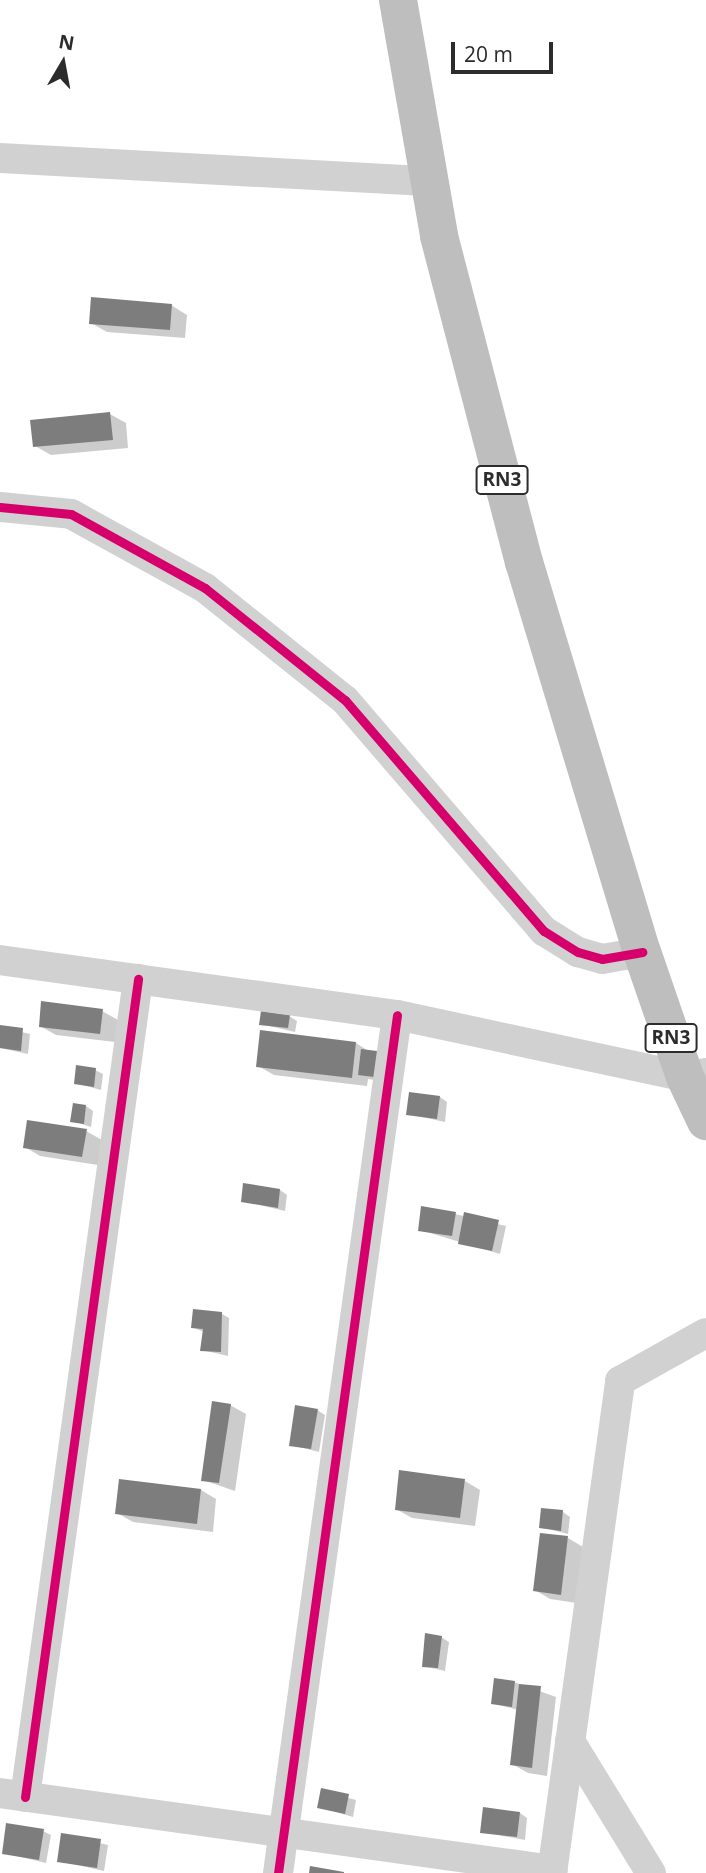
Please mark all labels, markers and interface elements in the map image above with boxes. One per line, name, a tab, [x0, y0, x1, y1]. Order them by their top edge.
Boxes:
north arrow	[28, 28, 98, 98]
text: N	[57, 28, 77, 56]
scale bar	[454, 28, 556, 72]
text: 20 m	[464, 40, 513, 68]
road number: RN3	[474, 464, 530, 495]
road number: RN3	[643, 1022, 699, 1054]

